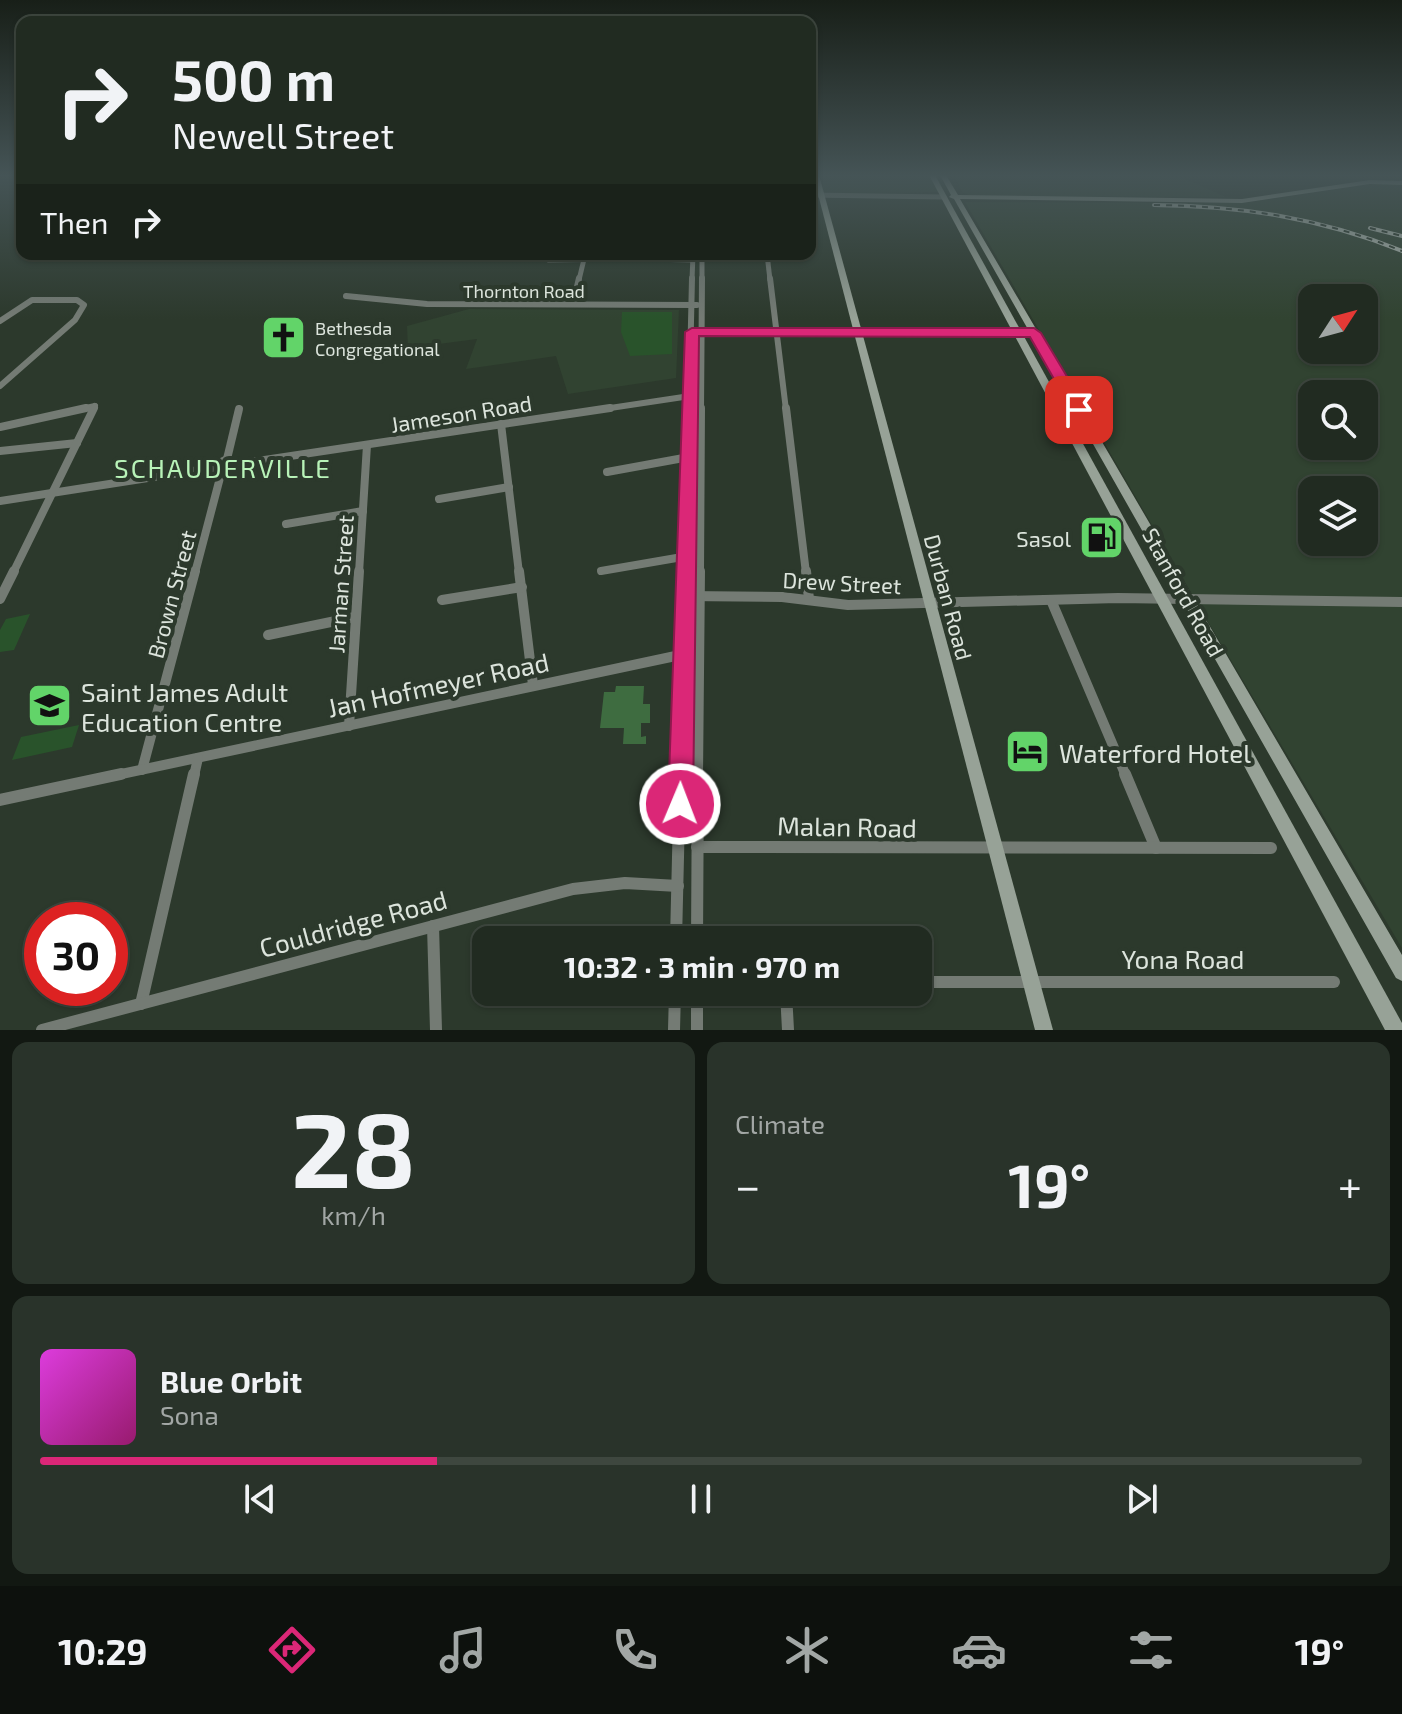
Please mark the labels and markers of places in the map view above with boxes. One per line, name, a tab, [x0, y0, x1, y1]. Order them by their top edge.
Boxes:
church icon: Bethesda Congregational	[260, 314, 308, 362]
place label: Bethesda Congregational	[315, 317, 440, 360]
pin	[1045, 376, 1113, 444]
fuel station icon: Sasol	[1078, 514, 1126, 562]
place label: Sasol	[1016, 525, 1071, 551]
place label: Saint James Adult Education Centre	[81, 676, 288, 737]
school or university icon: Saint James Adult Education Centre	[26, 682, 74, 730]
hotel icon: Waterford Hotel	[1004, 728, 1052, 776]
place label: Waterford Hotel	[1059, 737, 1251, 768]

